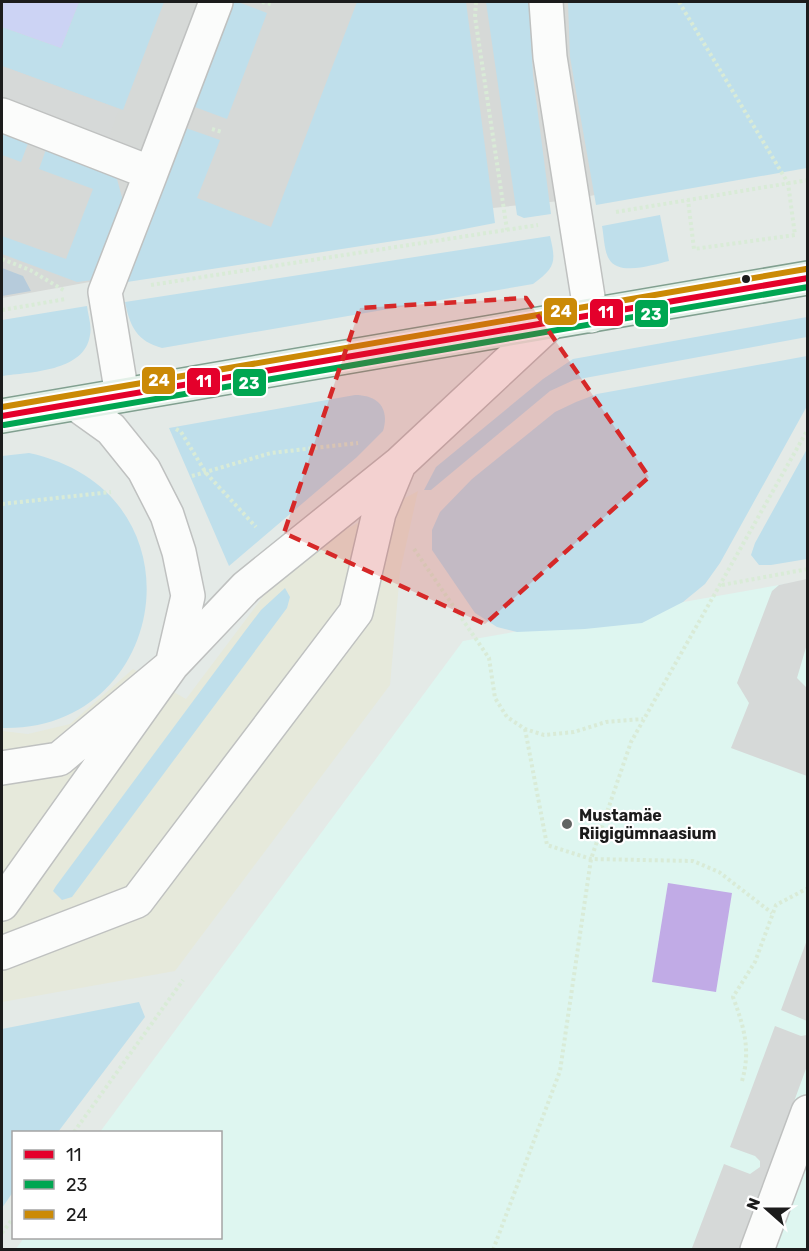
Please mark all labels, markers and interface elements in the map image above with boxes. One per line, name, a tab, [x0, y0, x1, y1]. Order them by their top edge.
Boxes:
unlabelled marker	[740, 273, 752, 285]
line badge: 24	[543, 297, 578, 326]
line badge: 11	[589, 298, 624, 327]
line badge: 23	[634, 299, 669, 328]
text: 24	[550, 302, 572, 321]
text: 11	[598, 303, 614, 322]
text: 23	[641, 305, 661, 324]
line badge: 24	[141, 366, 176, 395]
line badge: 11	[186, 367, 221, 396]
line badge: 23	[232, 368, 267, 397]
text: 24	[148, 371, 170, 390]
text: 11	[196, 372, 212, 391]
text: 23	[239, 374, 259, 393]
place label: Mustamäe Riigigümnaasium	[579, 806, 717, 843]
marker: Mustamäe Riigigümnaasium	[560, 817, 574, 831]
legend	[12, 1131, 222, 1239]
text: 11	[66, 1144, 81, 1166]
text: 23	[66, 1174, 87, 1196]
north arrow	[737, 1179, 797, 1239]
text: N	[743, 1195, 764, 1213]
text: 24	[66, 1204, 88, 1226]

